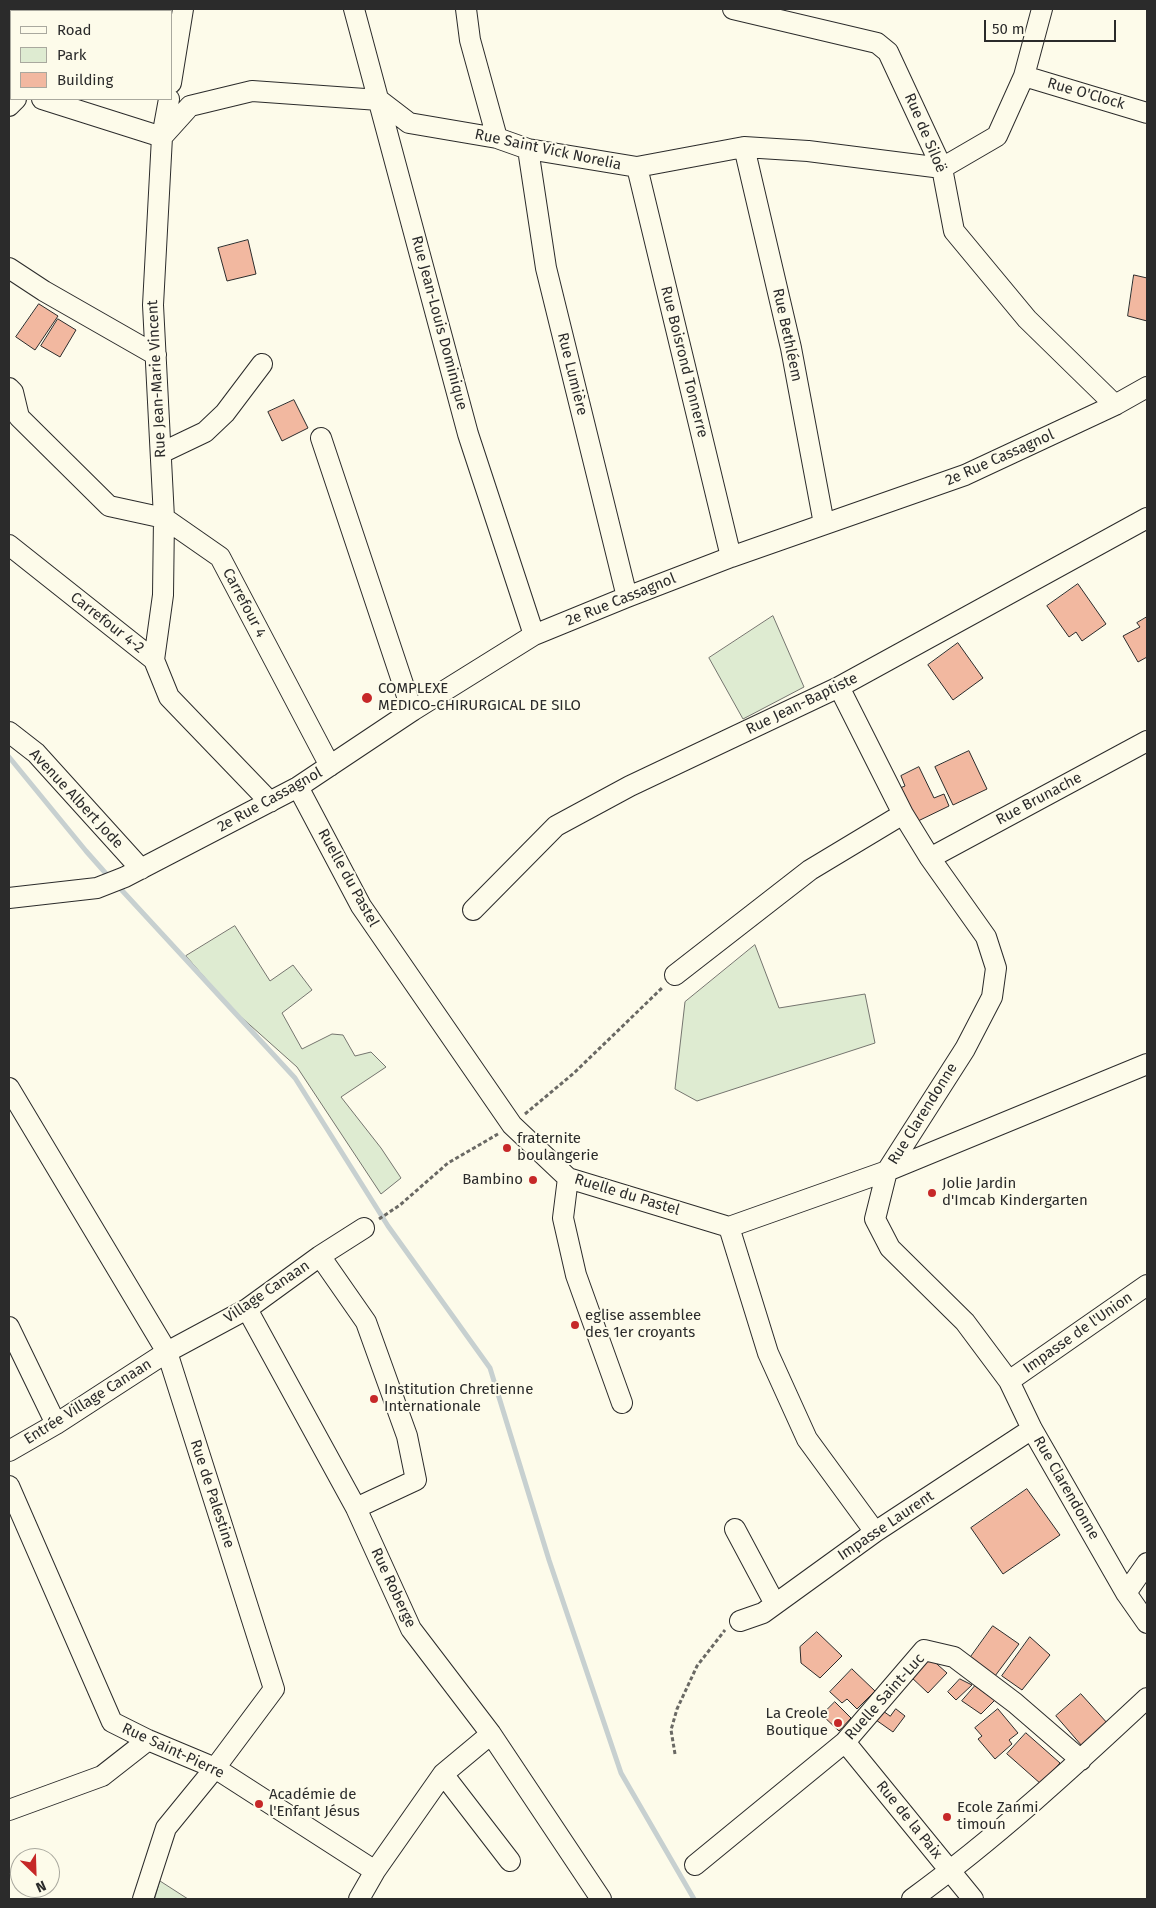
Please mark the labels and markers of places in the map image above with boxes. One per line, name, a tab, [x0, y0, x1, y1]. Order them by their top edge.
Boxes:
place label: COMPLEXE MEDICO-CHIRURGICAL DE SILO	[378, 680, 581, 715]
marker: COMPLEXE MEDICO-CHIRURGICAL DE SILO	[360, 691, 374, 705]
place label: fraternite boulangerie	[517, 1130, 599, 1165]
marker: fraternite boulangerie	[501, 1142, 513, 1154]
place label: Bambino	[462, 1171, 523, 1189]
marker: Bambino	[527, 1174, 539, 1186]
place label: Jolie Jardin d'Imcab Kindergarten	[942, 1175, 1088, 1210]
marker: Jolie Jardin d'Imcab Kindergarten	[926, 1187, 938, 1199]
place label: eglise assemblee des 1er croyants	[585, 1307, 701, 1342]
marker: eglise assemblee des 1er croyants	[569, 1319, 581, 1331]
place label: Institution Chretienne Internationale	[384, 1381, 533, 1416]
marker: Institution Chretienne Internationale	[368, 1393, 380, 1405]
place label: La Creole Boutique	[766, 1705, 828, 1740]
marker: La Creole Boutique	[832, 1717, 844, 1729]
place label: Académie de l'Enfant Jésus	[269, 1786, 360, 1821]
marker: Académie de l'Enfant Jésus	[253, 1798, 265, 1810]
place label: Ecole Zanmi timoun	[957, 1799, 1038, 1834]
marker: Ecole Zanmi timoun	[941, 1811, 953, 1823]

